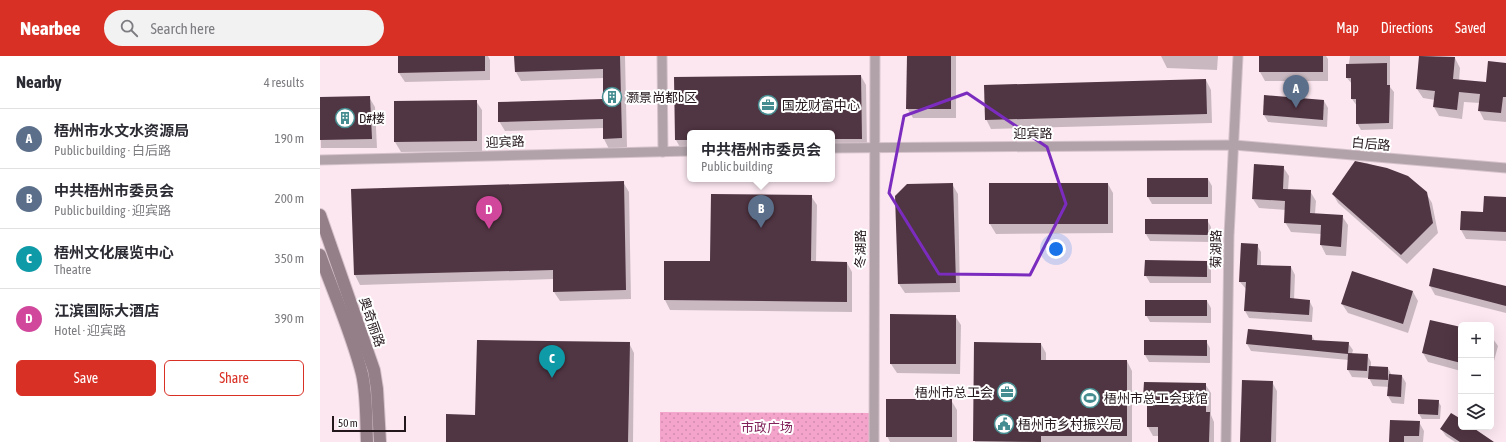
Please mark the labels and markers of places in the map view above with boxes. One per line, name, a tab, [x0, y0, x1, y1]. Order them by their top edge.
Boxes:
pin: A	[1283, 75, 1309, 108]
building icon: 灏景尚都b区	[601, 86, 623, 108]
place label: 灏景尚都b区	[626, 90, 697, 105]
office icon: 国龙财富中心	[757, 94, 779, 116]
place label: 国龙财富中心	[782, 98, 860, 113]
building icon: D#楼	[334, 107, 356, 129]
place label: D#楼	[359, 111, 385, 126]
pin: B	[748, 195, 774, 228]
pin: D	[476, 196, 502, 229]
pin: C	[539, 345, 565, 378]
office icon: 梧州市总工会	[996, 381, 1018, 403]
place label: 梧州市总工会	[915, 385, 993, 400]
sports icon: 梧州市总工会球馆	[1079, 387, 1101, 409]
place label: 梧州市总工会球馆	[1104, 391, 1208, 406]
public building icon: 梧州市乡村振兴局	[993, 413, 1015, 435]
place label: 梧州市乡村振兴局	[1018, 417, 1122, 432]

